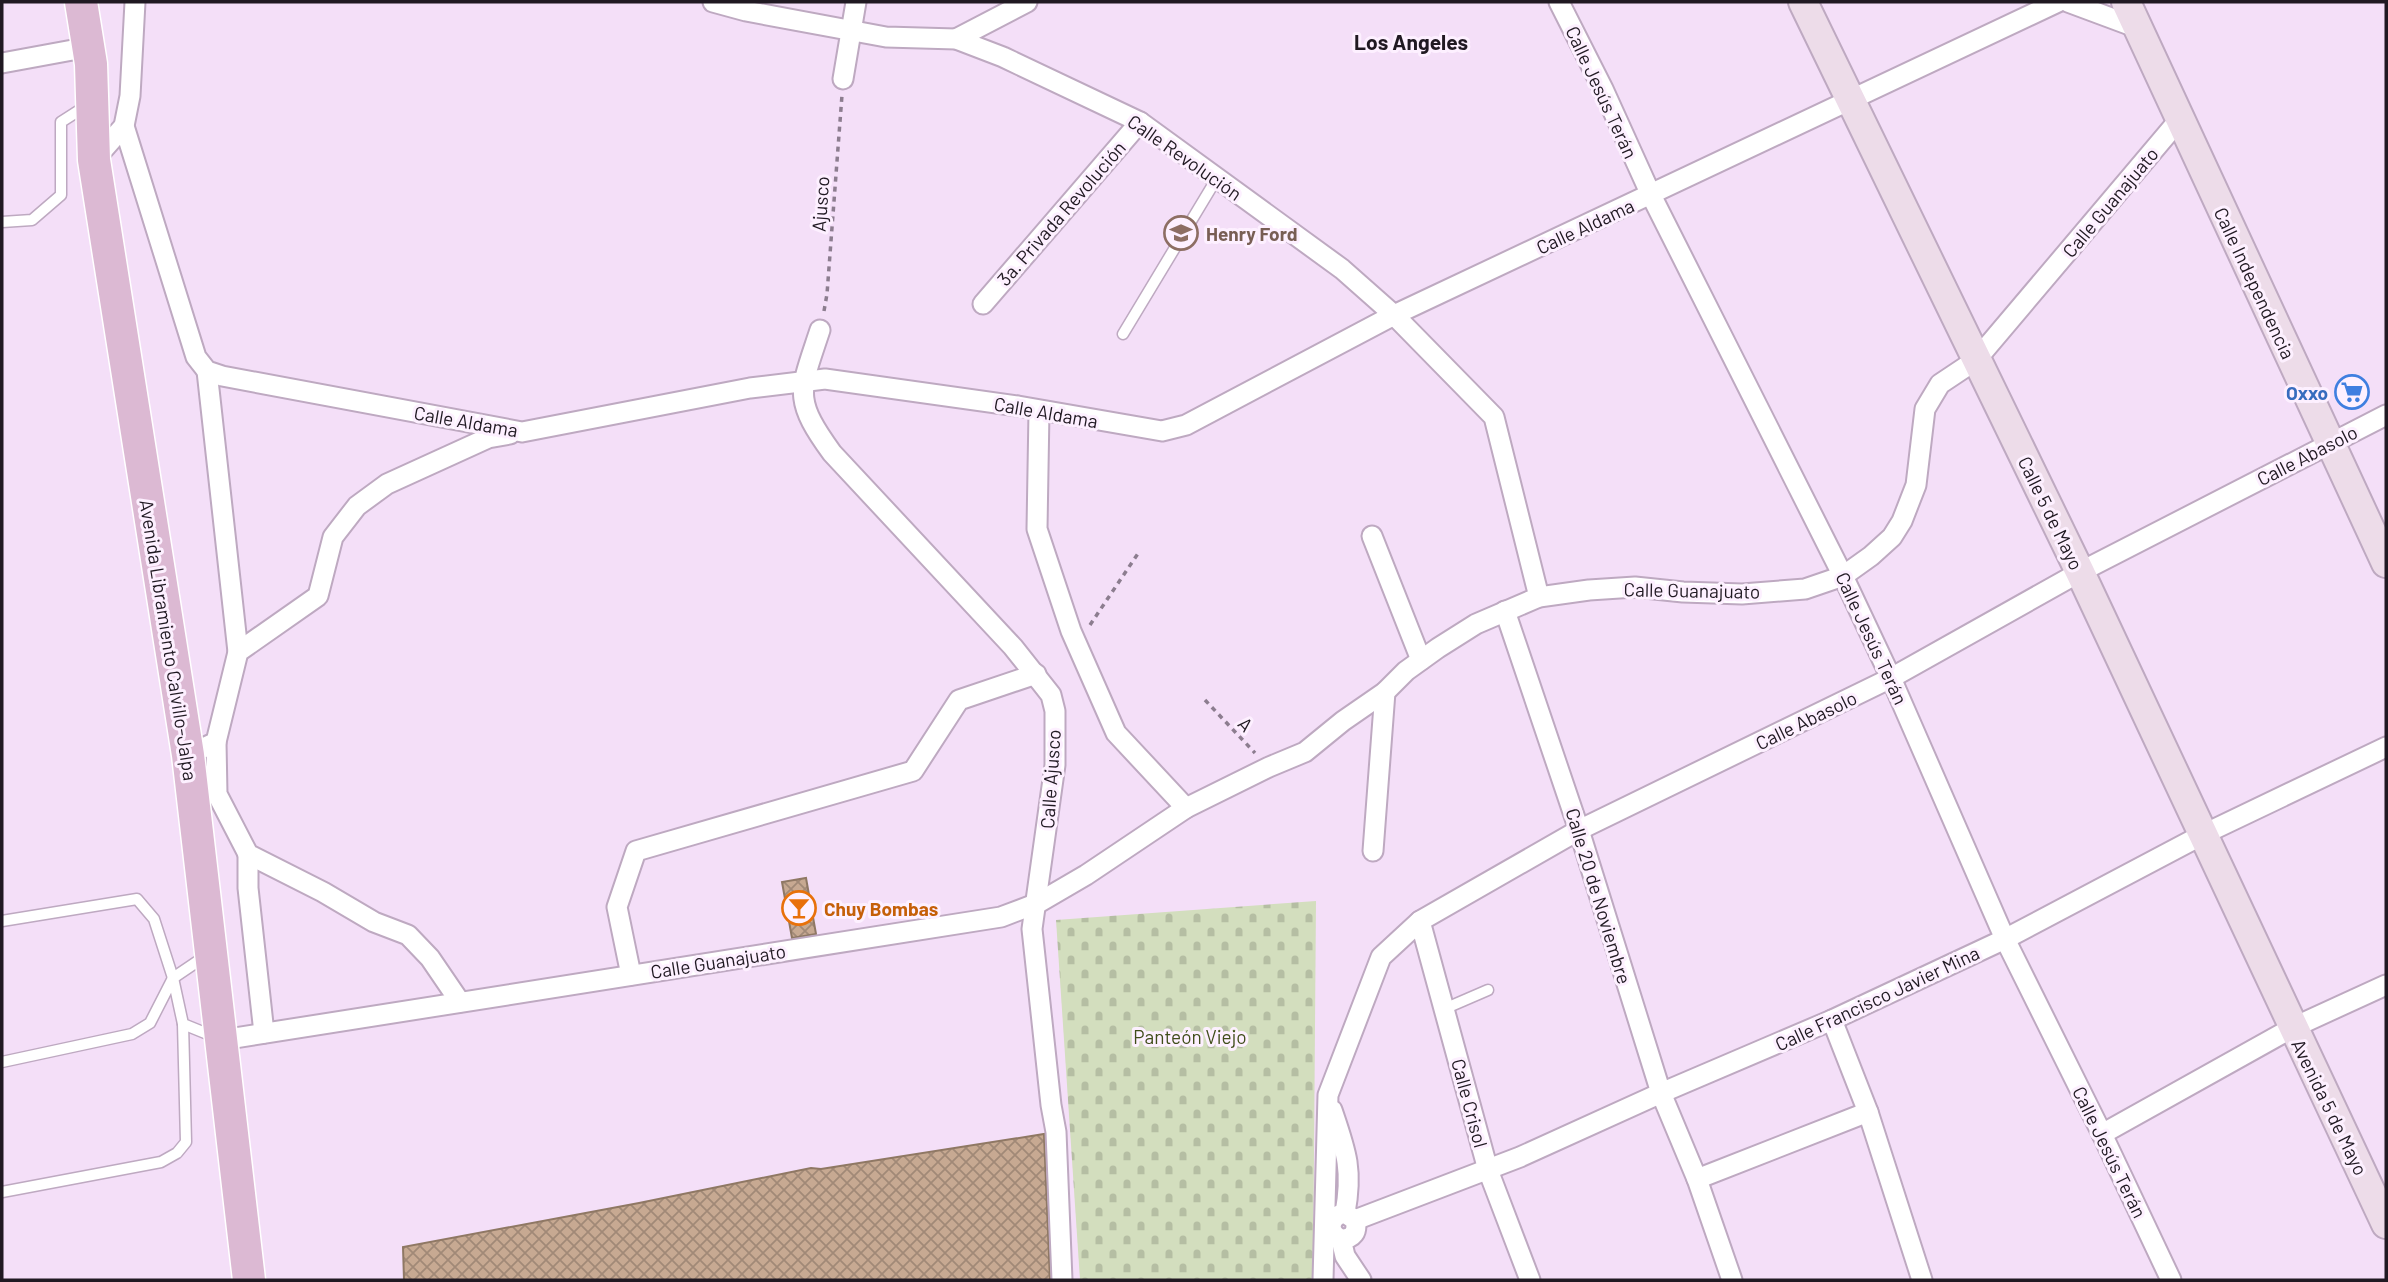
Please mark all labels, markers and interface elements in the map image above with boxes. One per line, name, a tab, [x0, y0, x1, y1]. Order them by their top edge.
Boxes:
street label: Calle Jesús Terán	[1561, 22, 1643, 162]
district label: Los Angeles	[1354, 29, 1468, 54]
street label: Calle Revolución	[1124, 109, 1246, 205]
street label: 3a. Privada Revolución	[992, 136, 1130, 290]
street label: Calle Guanajuato	[2057, 142, 2163, 262]
street label: Ajusco	[807, 175, 833, 233]
street label: Calle Aldama	[1532, 193, 1638, 259]
street label: Calle Independencia	[2210, 203, 2300, 363]
school or university icon: Henry Ford	[1162, 214, 1200, 252]
place label: Henry Ford	[1206, 222, 1297, 245]
supermarket icon: Oxxo	[2333, 373, 2371, 411]
place label: Oxxo	[2286, 381, 2328, 404]
street label: Calle Aldama	[992, 392, 1100, 432]
street label: Calle Aldama	[412, 401, 520, 441]
street label: Calle Abasolo	[2253, 420, 2361, 490]
street label: Calle 5 de Mayo	[2014, 452, 2088, 574]
street label: Avenida Libramiento Calvillo-Jalpa	[135, 498, 203, 782]
street label: Calle Jesús Terán	[1831, 568, 1913, 708]
street label: Calle Guanajuato	[1623, 577, 1761, 603]
street label: Calle Abasolo	[1752, 686, 1860, 754]
street label: A	[1234, 712, 1258, 736]
street label: Calle Ajusco	[1035, 729, 1065, 829]
street label: Calle 20 de Noviembre	[1561, 805, 1637, 987]
bar icon: Chuy Bombas	[780, 889, 818, 927]
place label: Chuy Bombas	[824, 897, 938, 920]
street label: Calle Guanajuato	[649, 939, 787, 983]
street label: Calle Francisco Javier Mina	[1771, 941, 1983, 1055]
park label: Panteón Viejo	[1133, 1025, 1247, 1048]
street label: Avenida 5 de Mayo	[2287, 1035, 2373, 1179]
street label: Calle Crisol	[1447, 1056, 1493, 1150]
street label: Calle Jesús Terán	[2068, 1082, 2152, 1222]

